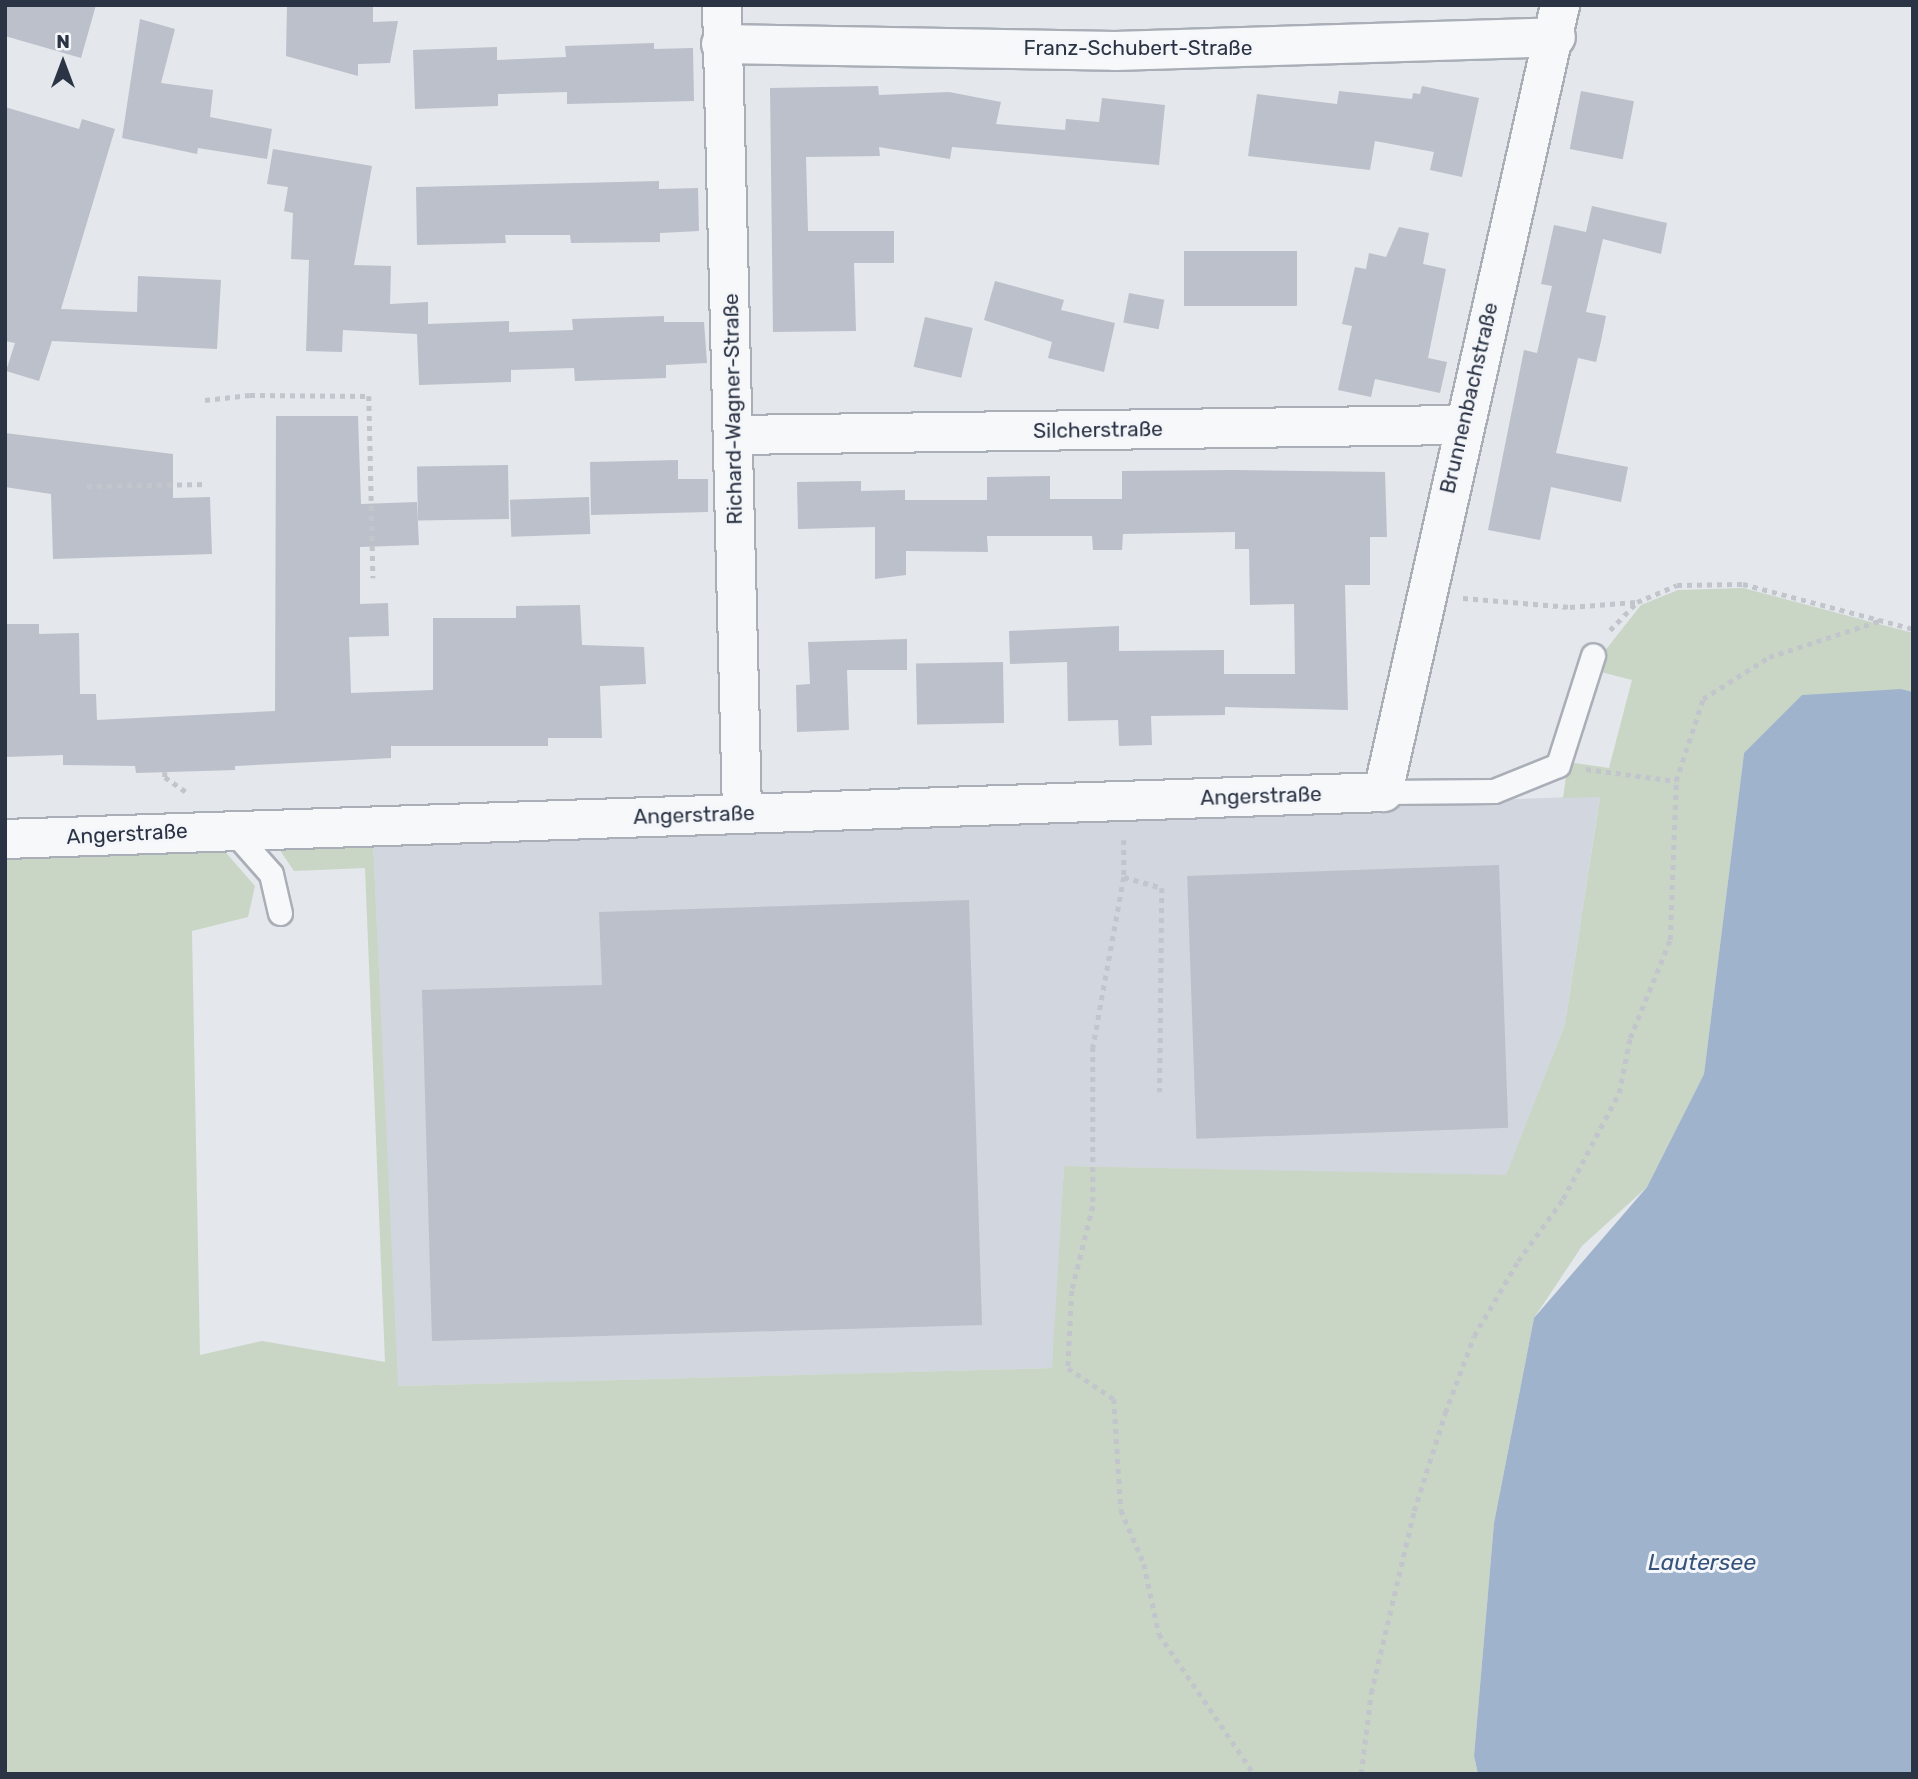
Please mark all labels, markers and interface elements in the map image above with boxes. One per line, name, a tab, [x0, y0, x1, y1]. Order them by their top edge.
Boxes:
north arrow	[28, 28, 98, 98]
text: N	[56, 30, 70, 53]
street label: Franz-Schubert-Straße	[1024, 35, 1252, 61]
street label: Richard-Wagner-Straße	[718, 293, 748, 525]
street label: Brunnenbachstraße	[1435, 300, 1503, 496]
street label: Silcherstraße	[1033, 416, 1163, 444]
street label: Angerstraße	[1200, 781, 1322, 811]
street label: Angerstraße	[633, 800, 755, 830]
street label: Angerstraße	[66, 818, 188, 850]
water label: Lautersee	[1648, 1548, 1756, 1576]

